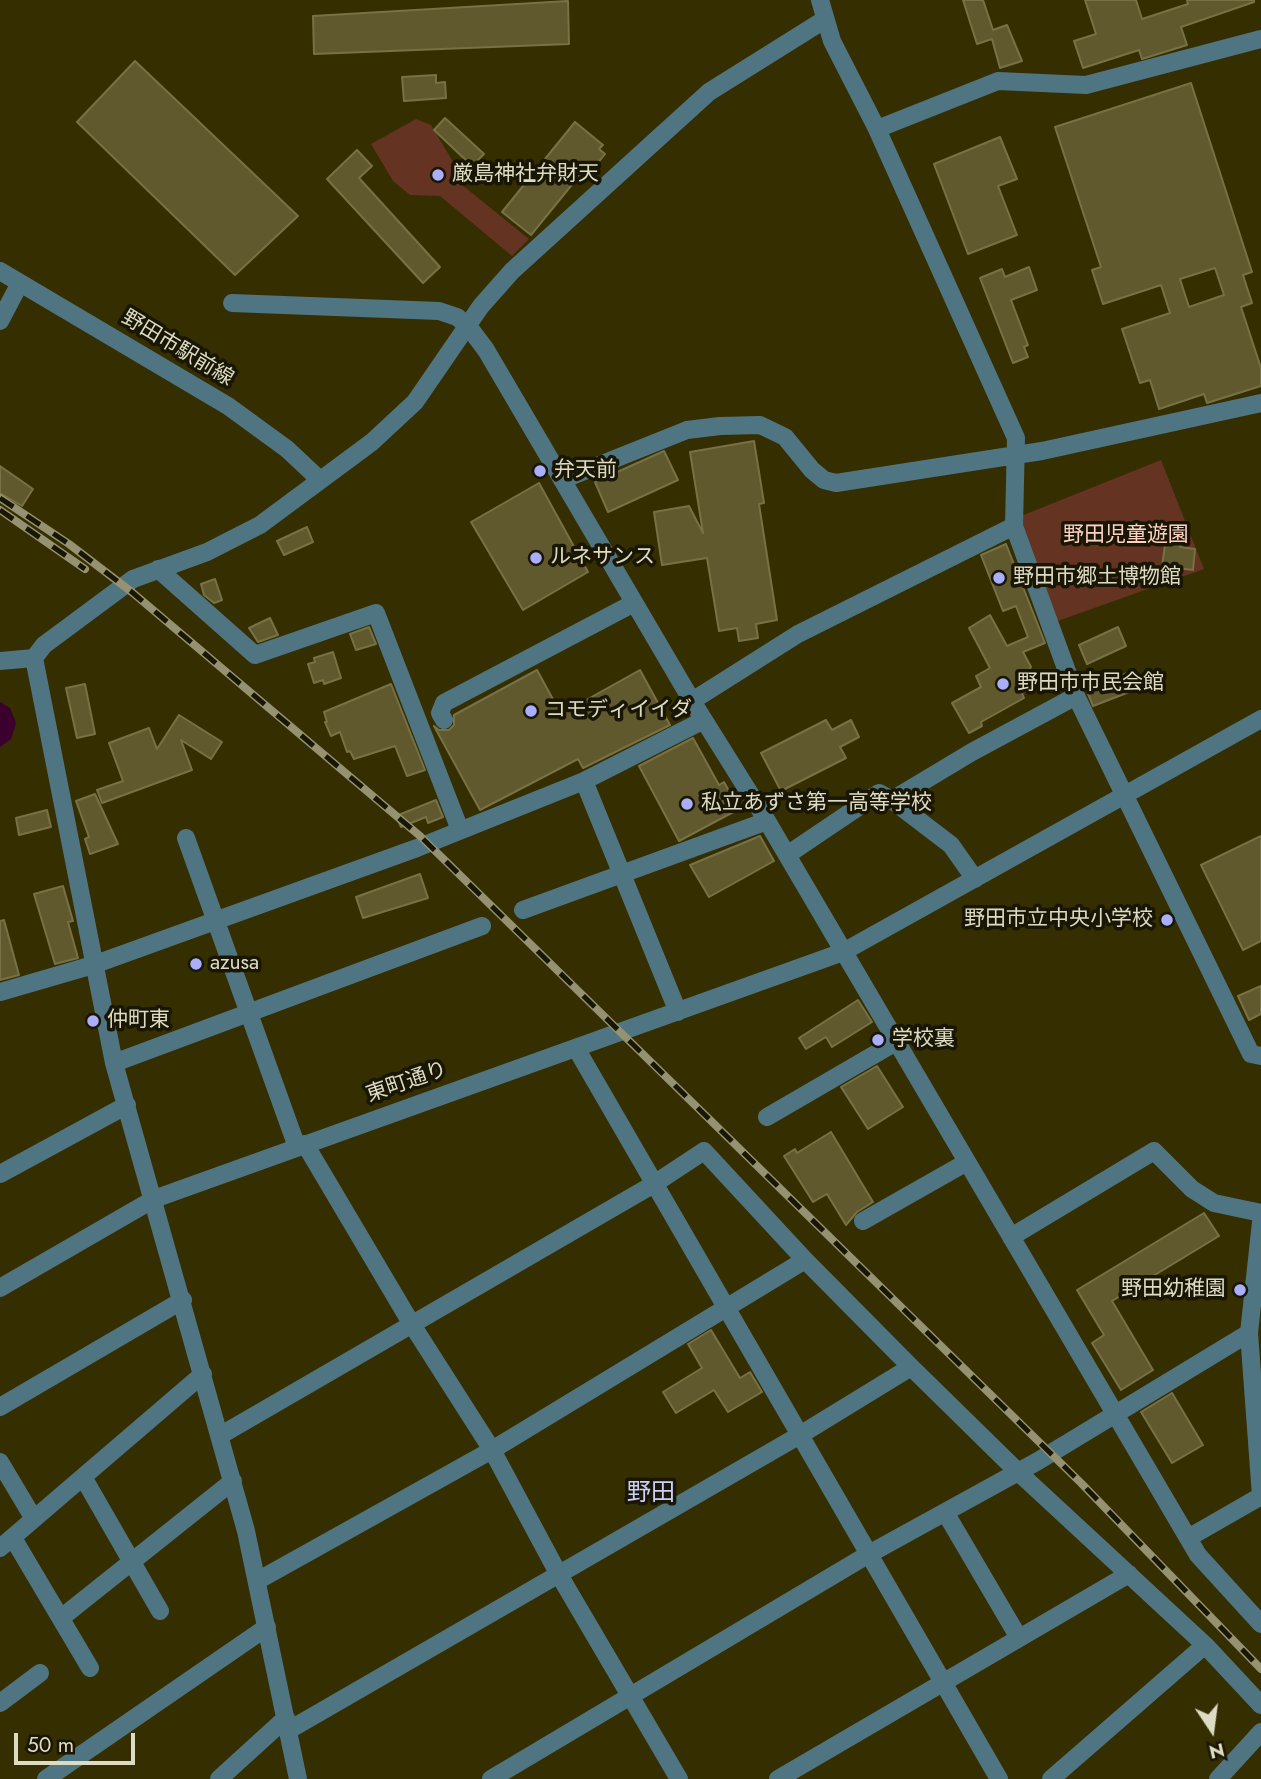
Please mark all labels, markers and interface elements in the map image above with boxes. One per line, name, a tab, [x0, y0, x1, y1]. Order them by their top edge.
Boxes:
place label: 厳島神社弁財天	[452, 162, 599, 188]
marker: 厳島神社弁財天	[430, 167, 446, 183]
street label: 野田市駅前線	[117, 306, 237, 392]
place label: 弁天前	[554, 458, 617, 484]
marker: 弁天前	[532, 463, 548, 479]
park label: 野田児童遊園	[1063, 523, 1189, 549]
place label: ルネサンス	[550, 545, 655, 571]
marker: ルネサンス	[528, 550, 544, 566]
place label: 野田市郷土博物館	[1013, 565, 1181, 591]
marker: 野田市郷土博物館	[991, 570, 1007, 586]
place label: 野田市市民会館	[1017, 671, 1164, 697]
marker: 野田市市民会館	[995, 676, 1011, 692]
place label: コモディイイダ	[545, 698, 692, 724]
marker: コモディイイダ	[523, 703, 539, 719]
place label: 私立あずさ第一高等学校	[701, 791, 932, 817]
marker: 私立あずさ第一高等学校	[679, 796, 695, 812]
place label: 野田市立中央小学校	[964, 907, 1153, 933]
marker: 野田市立中央小学校	[1159, 912, 1175, 928]
place label: azusa	[210, 951, 259, 977]
marker: azusa	[188, 956, 204, 972]
place label: 仲町東	[107, 1008, 170, 1034]
marker: 仲町東	[85, 1013, 101, 1029]
place label: 学校裏	[892, 1027, 955, 1053]
marker: 学校裏	[870, 1032, 886, 1048]
street label: 東町通り	[363, 1057, 451, 1109]
place label: 野田幼稚園	[1121, 1277, 1226, 1303]
marker: 野田幼稚園	[1232, 1282, 1248, 1298]
district label: 野田	[627, 1480, 675, 1508]
north arrow	[1177, 1695, 1247, 1765]
scale bar	[18, 1720, 138, 1764]
text: 50 m	[27, 1730, 74, 1760]
text: N	[1206, 1736, 1227, 1766]

